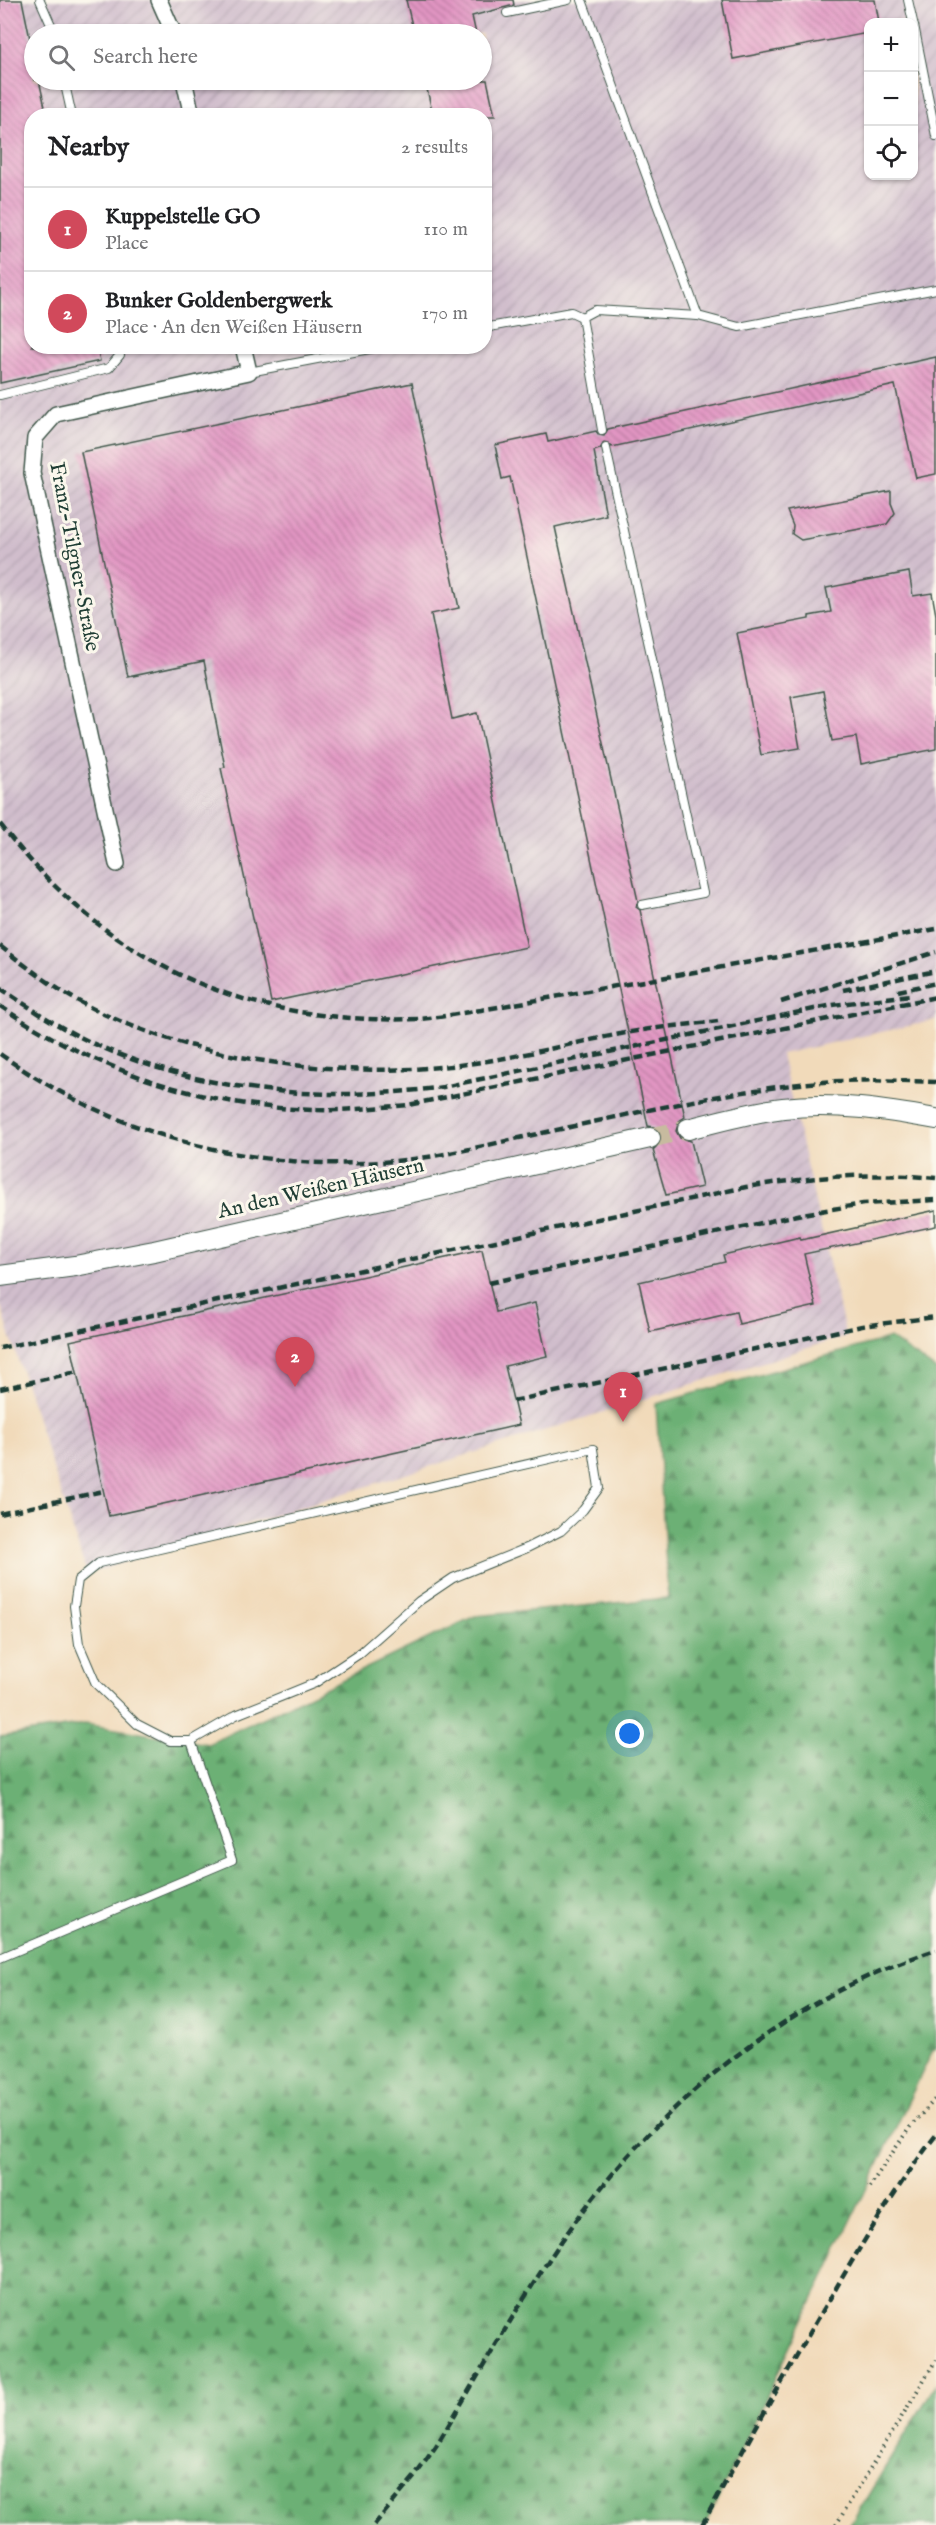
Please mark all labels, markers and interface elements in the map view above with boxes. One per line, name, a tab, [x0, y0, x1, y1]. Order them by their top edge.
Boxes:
map controls	[864, 18, 918, 180]
button: +	[864, 18, 918, 72]
search box	[24, 24, 492, 90]
icon: search	[45, 41, 78, 74]
text: Search here	[93, 43, 198, 71]
button: −	[864, 72, 918, 126]
button: locate	[864, 126, 918, 180]
text: Nearby	[48, 131, 129, 164]
text: 2 results	[401, 135, 468, 160]
text: Kuppelstelle GO	[105, 203, 260, 231]
text: 1	[64, 217, 71, 242]
text: 110 m	[424, 217, 468, 242]
text: Place	[105, 231, 148, 256]
text: Bunker Goldenbergwerk	[105, 287, 332, 315]
text: 2	[63, 301, 72, 326]
text: 170 m	[422, 301, 468, 326]
text: Place · An den Weißen Häusern	[105, 315, 363, 340]
street label: Franz-Tilgner-Straße	[42, 460, 106, 654]
street label: An den Weißen Häusern	[214, 1152, 427, 1226]
pin: 2	[276, 1338, 314, 1387]
pin: 1	[604, 1372, 642, 1422]
your location	[615, 1719, 644, 1748]

